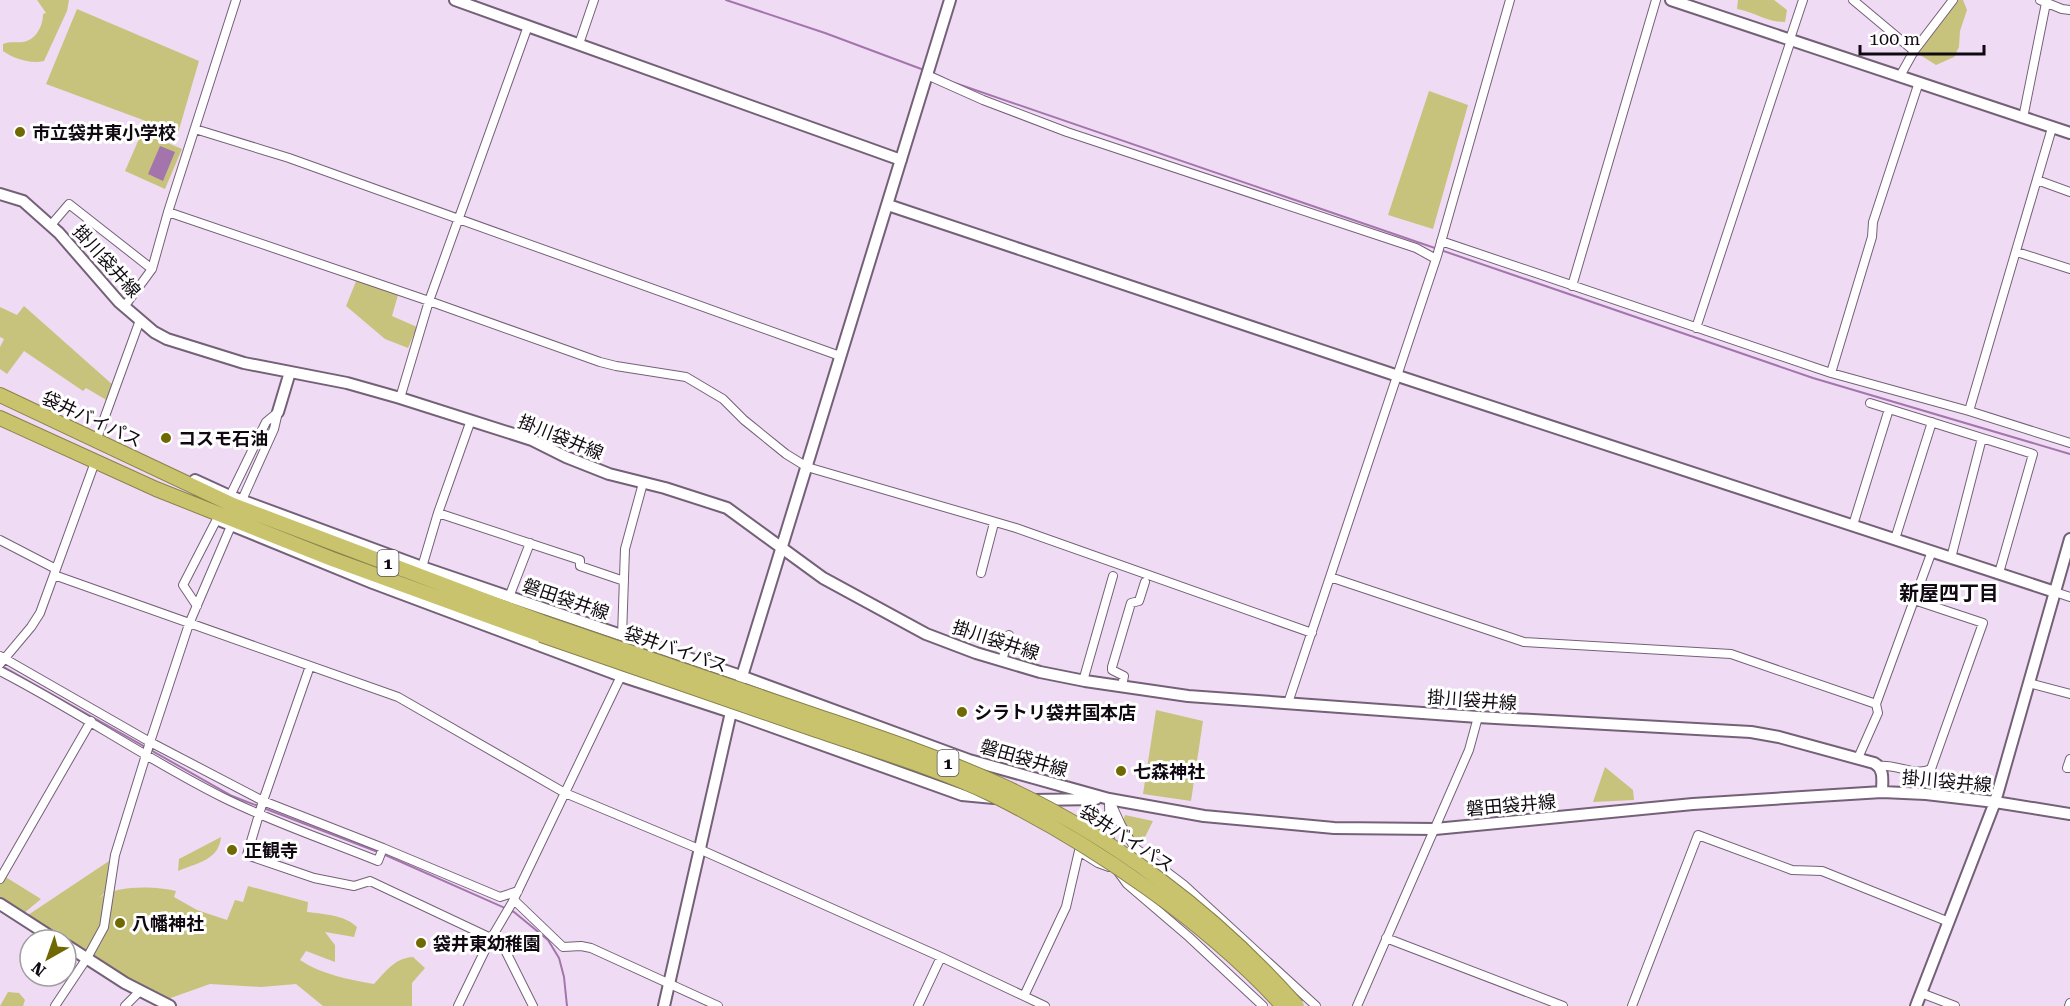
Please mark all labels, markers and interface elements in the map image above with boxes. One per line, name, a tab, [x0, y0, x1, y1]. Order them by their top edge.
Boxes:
scale bar	[1860, 18, 1984, 56]
text: 100 m	[1869, 28, 1920, 49]
place label: 市立袋井東小学校	[32, 122, 176, 143]
marker: 市立袋井東小学校	[13, 125, 27, 139]
street label: 掛川袋井線	[69, 221, 145, 301]
street label: 袋井バイパス	[39, 387, 145, 451]
street label: 掛川袋井線	[515, 410, 607, 464]
place label: コスモ石油	[178, 428, 268, 449]
marker: コスモ石油	[159, 431, 173, 445]
road number: 1	[378, 550, 398, 576]
street label: 磐田袋井線	[520, 574, 612, 624]
district label: 新屋四丁目	[1899, 581, 1999, 605]
street label: 掛川袋井線	[950, 616, 1042, 664]
street label: 袋井バイパス	[622, 622, 730, 676]
street label: 掛川袋井線	[1426, 686, 1518, 714]
place label: シラトリ袋井国本店	[974, 702, 1136, 723]
marker: シラトリ袋井国本店	[955, 705, 969, 719]
street label: 磐田袋井線	[978, 736, 1070, 780]
road number: 1	[938, 750, 958, 776]
place label: 七森神社	[1133, 761, 1205, 782]
marker: 七森神社	[1114, 764, 1128, 778]
street label: 掛川袋井線	[1901, 767, 1993, 795]
street label: 磐田袋井線	[1465, 791, 1557, 819]
street label: 袋井バイパス	[1076, 800, 1178, 876]
place label: 正観寺	[244, 840, 298, 861]
marker: 正観寺	[225, 843, 239, 857]
place label: 八幡神社	[132, 913, 204, 934]
marker: 八幡神社	[113, 916, 127, 930]
north arrow	[18, 928, 78, 988]
place label: 袋井東幼稚園	[433, 933, 541, 954]
marker: 袋井東幼稚園	[414, 936, 428, 950]
text: N	[28, 958, 50, 980]

